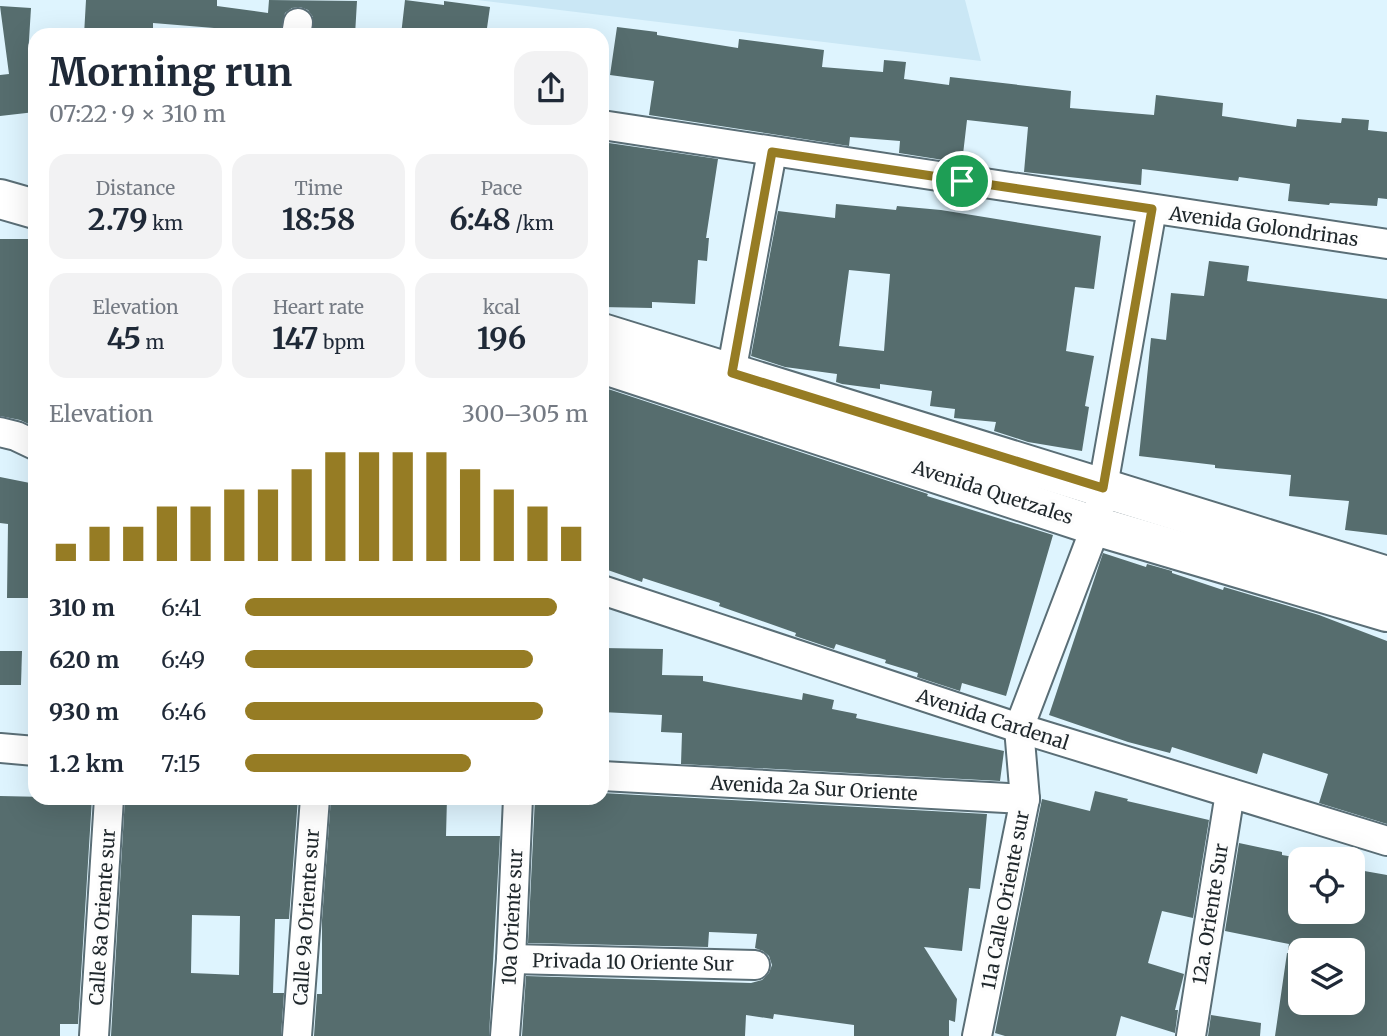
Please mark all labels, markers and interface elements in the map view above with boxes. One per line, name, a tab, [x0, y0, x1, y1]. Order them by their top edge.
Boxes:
text: Morning run	[49, 49, 292, 96]
button: share	[514, 51, 588, 125]
text: 07:22 · 9 × 310 m	[49, 99, 226, 128]
pin	[932, 151, 992, 211]
icon: arrive	[943, 162, 981, 200]
text: Distance	[96, 176, 175, 200]
text: Time	[294, 176, 343, 200]
text: Pace	[481, 176, 522, 200]
text: 2.79	[88, 200, 148, 238]
text: 18:58	[282, 200, 355, 238]
text: 6:48	[449, 200, 511, 238]
street label: Avenida Golondrinas	[1167, 201, 1360, 251]
text: km	[148, 211, 183, 235]
text: /km	[511, 211, 554, 235]
text: Elevation	[92, 295, 179, 319]
text: Heart rate	[273, 295, 364, 319]
text: kcal	[483, 295, 520, 319]
text: 45	[107, 319, 141, 357]
text: 147	[272, 319, 318, 357]
text: 196	[477, 319, 526, 357]
text: m	[141, 330, 164, 354]
text: bpm	[318, 330, 365, 354]
text: Elevation	[49, 399, 153, 428]
text: 300–305 m	[462, 399, 588, 428]
street label: Avenida Quetzales	[909, 454, 1076, 529]
text: 310 m	[49, 593, 115, 622]
text: 6:41	[161, 593, 202, 622]
text: 620 m	[49, 645, 119, 674]
text: 6:49	[161, 645, 205, 674]
street label: Avenida Cardenal	[913, 683, 1072, 755]
text: 930 m	[49, 697, 119, 726]
text: 6:46	[161, 697, 207, 726]
text: 1.2 km	[49, 749, 124, 778]
text: 7:15	[161, 749, 201, 778]
street label: Avenida 2a Sur Oriente	[709, 771, 918, 805]
street label: 11a Calle Oriente sur	[976, 808, 1034, 992]
street label: Calle 8a Oriente sur	[84, 827, 120, 1006]
street label: Calle 9a Oriente sur	[288, 827, 324, 1006]
street label: 12a. Oriente Sur	[1187, 841, 1233, 986]
map controls	[1288, 847, 1365, 1015]
button: locate	[1288, 847, 1365, 924]
street label: 10a Oriente sur	[496, 848, 528, 986]
button: layers	[1288, 938, 1365, 1015]
street label: Privada 10 Oriente Sur	[532, 948, 735, 976]

